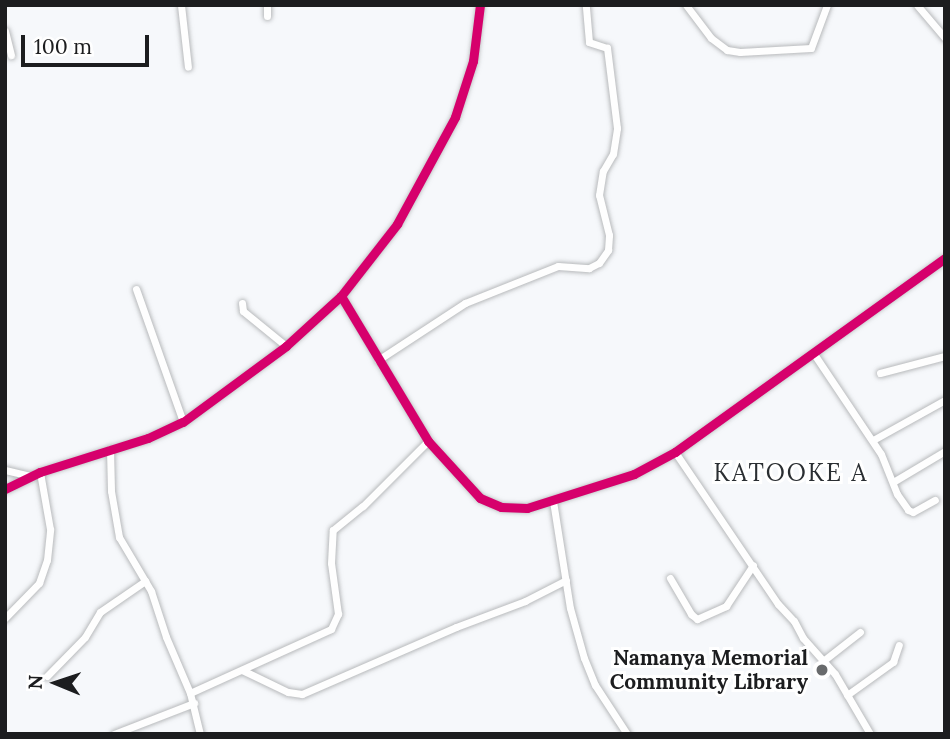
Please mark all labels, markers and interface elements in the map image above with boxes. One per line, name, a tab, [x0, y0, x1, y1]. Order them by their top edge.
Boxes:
scale bar	[24, 21, 152, 65]
text: 100 m	[34, 33, 92, 60]
district label: KATOOKE A	[715, 459, 867, 487]
place label: Namanya Memorial Community Library	[610, 645, 808, 695]
north arrow	[21, 648, 91, 718]
marker: Namanya Memorial Community Library	[814, 662, 830, 678]
text: N	[23, 675, 47, 690]

